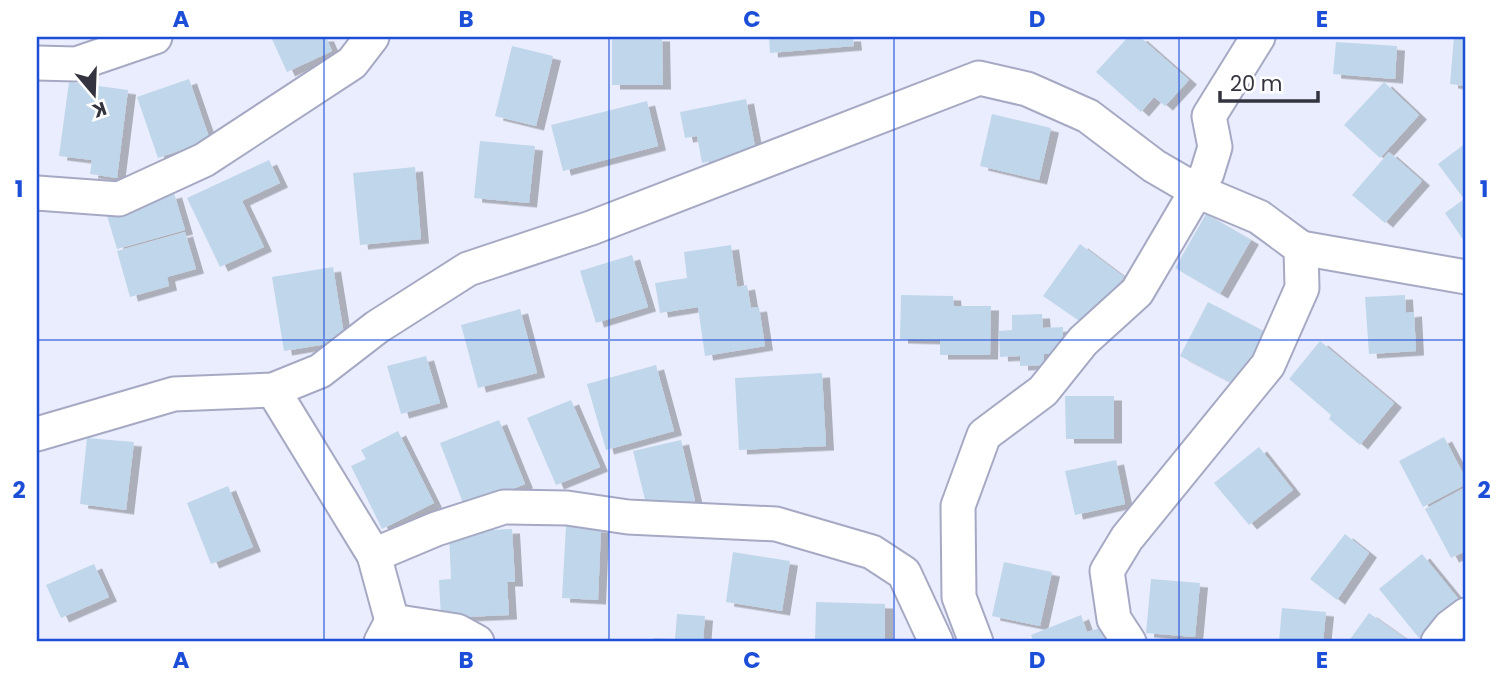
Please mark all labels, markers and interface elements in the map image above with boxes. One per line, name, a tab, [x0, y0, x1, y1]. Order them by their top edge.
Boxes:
text: A	[173, 3, 190, 35]
text: B	[458, 3, 474, 35]
text: C	[743, 3, 761, 35]
text: D	[1029, 3, 1045, 35]
text: E	[1316, 3, 1328, 35]
north arrow	[60, 60, 130, 130]
scale bar	[1220, 60, 1318, 104]
text: 20 m	[1230, 69, 1283, 98]
text: K	[89, 95, 110, 125]
text: 1	[15, 173, 23, 205]
text: 1	[1480, 173, 1488, 205]
text: 2	[12, 474, 26, 506]
text: 2	[1477, 474, 1491, 506]
text: A	[173, 644, 190, 676]
text: B	[458, 644, 474, 676]
text: C	[743, 644, 761, 676]
text: D	[1029, 644, 1045, 676]
text: E	[1316, 644, 1328, 676]

